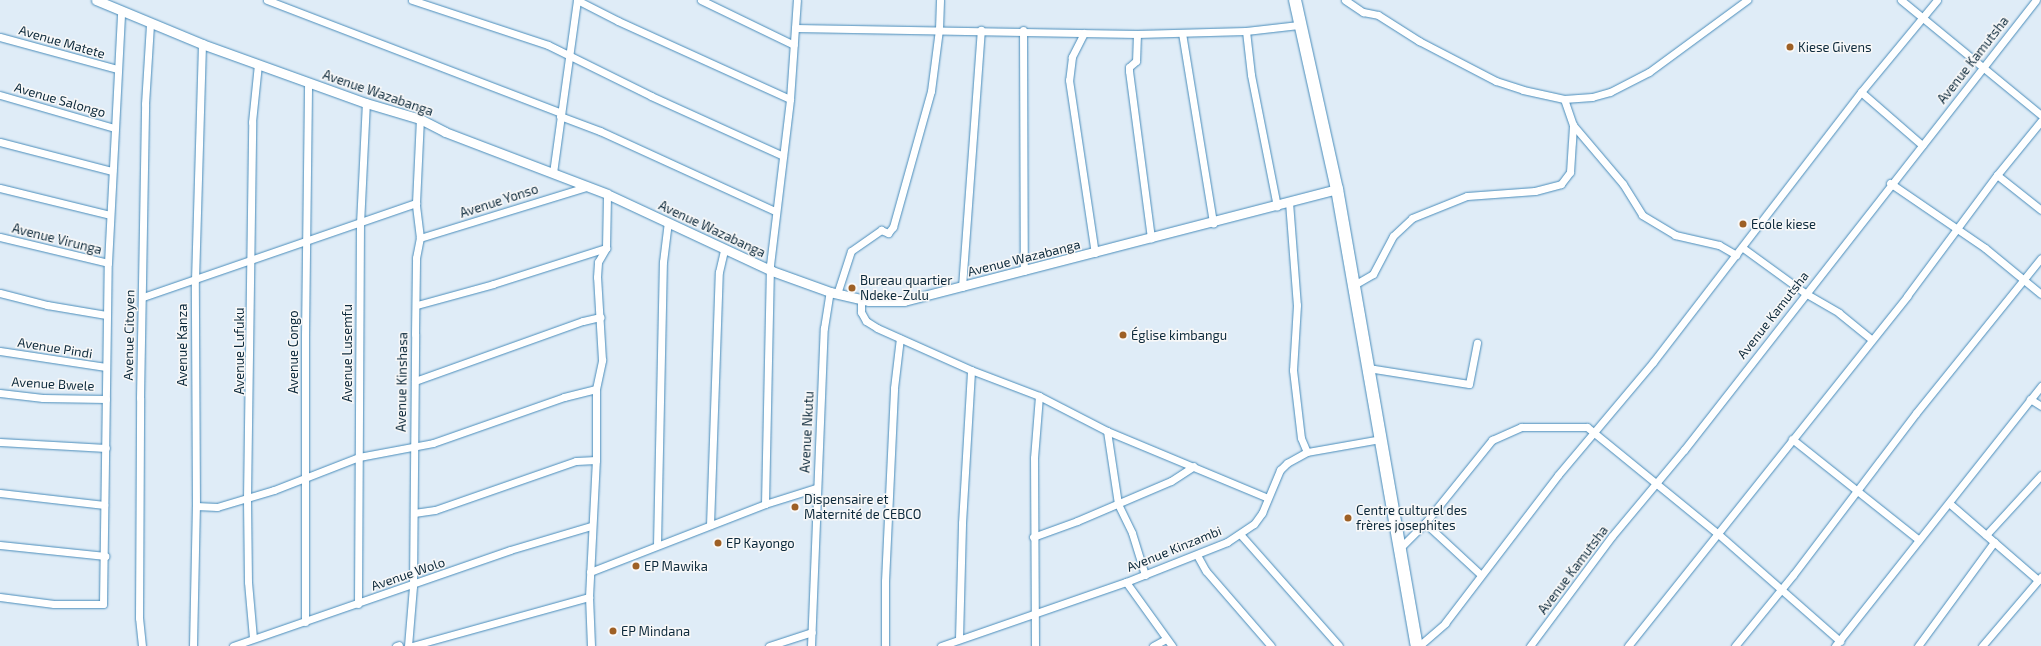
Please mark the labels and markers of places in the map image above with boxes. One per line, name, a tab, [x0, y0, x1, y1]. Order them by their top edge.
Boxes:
place label: Kiese Givens	[1798, 39, 1872, 55]
marker: Kiese Givens	[1785, 42, 1795, 52]
place label: Ecole kiese	[1751, 216, 1816, 232]
marker: Ecole kiese	[1738, 219, 1748, 229]
place label: Bureau quartier Ndeke-Zulu	[860, 273, 952, 304]
marker: Bureau quartier Ndeke-Zulu	[847, 283, 857, 293]
place label: Église kimbangu	[1131, 327, 1227, 343]
marker: Église kimbangu	[1118, 330, 1128, 340]
place label: Dispensaire et Maternité de CEBCO	[804, 492, 921, 523]
marker: Dispensaire et Maternité de CEBCO	[789, 501, 801, 513]
place label: Centre culturel des frères josephites	[1356, 503, 1468, 534]
marker: Centre culturel des frères josephites	[1343, 513, 1353, 523]
place label: EP Kayongo	[726, 535, 795, 551]
marker: EP Kayongo	[713, 538, 723, 548]
place label: EP Mawika	[644, 558, 708, 574]
marker: EP Mawika	[631, 561, 641, 571]
place label: EP Mindana	[621, 623, 690, 639]
marker: EP Mindana	[608, 626, 618, 636]

